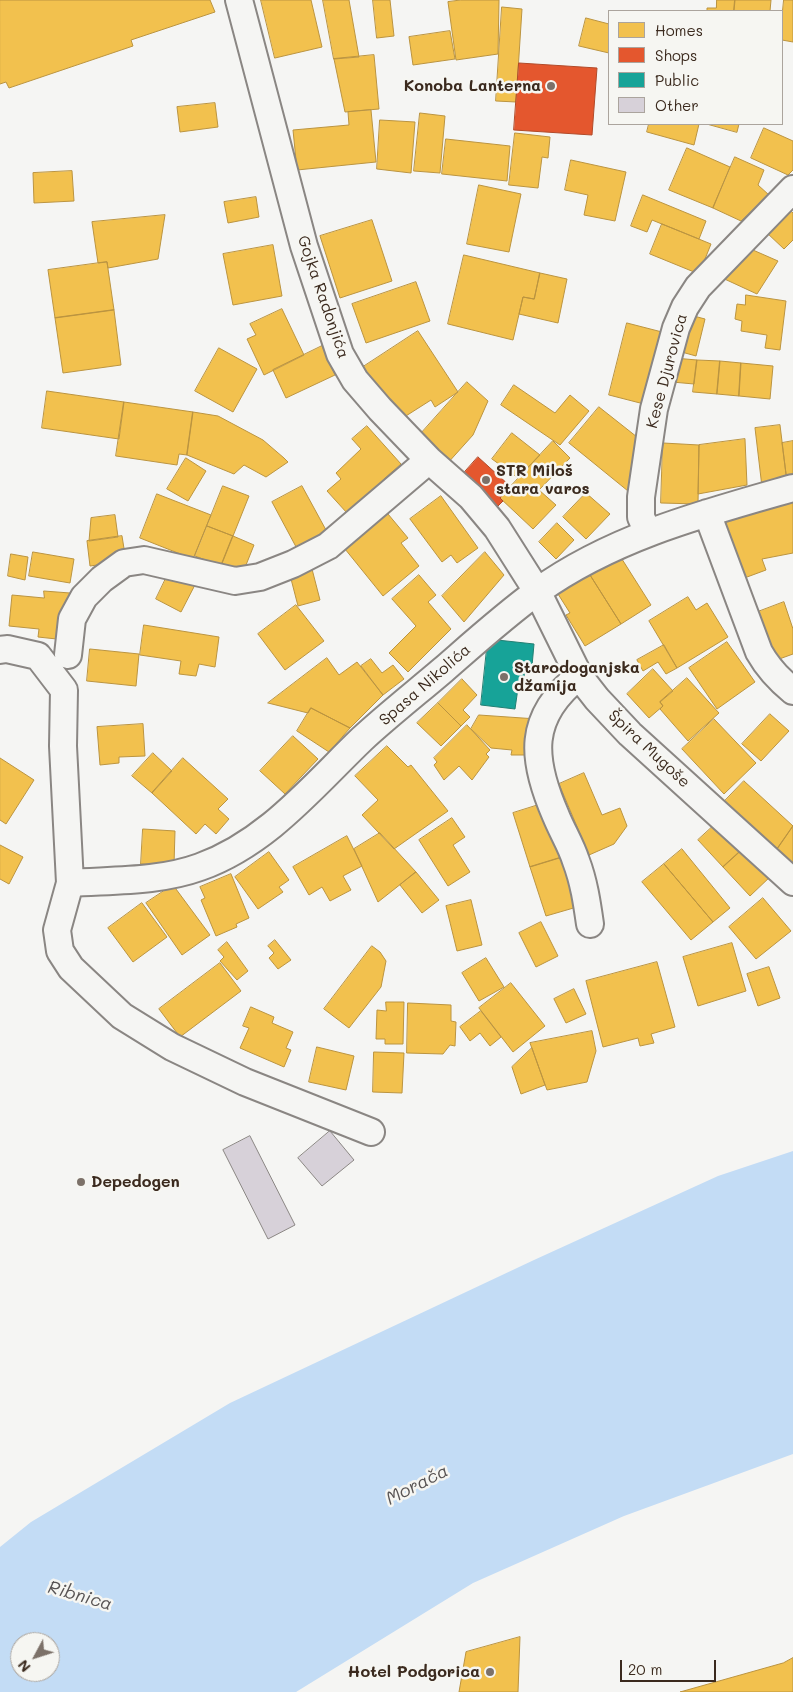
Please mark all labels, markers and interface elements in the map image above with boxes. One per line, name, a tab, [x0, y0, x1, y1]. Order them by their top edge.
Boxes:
legend	[608, 10, 783, 125]
text: Homes	[655, 20, 703, 40]
text: Shops	[655, 45, 697, 65]
text: Public	[655, 70, 699, 90]
place label: Konoba Lanterna	[404, 76, 541, 96]
marker: Konoba Lanterna	[545, 80, 557, 92]
text: Other	[655, 95, 699, 115]
street label: Gojka Radonjića	[293, 233, 353, 361]
street label: Kese Djurovica	[642, 312, 692, 430]
place label: STR Miloš stara varos	[496, 461, 590, 499]
marker: STR Miloš stara varos	[480, 474, 492, 486]
street label: Spasa Nikolića	[375, 640, 475, 730]
place label: Starodoganjska džamija	[514, 658, 640, 696]
marker: Starodoganjska džamija	[498, 671, 510, 683]
street label: Špira Mugoše	[604, 706, 694, 792]
place label: Depedogen	[91, 1172, 180, 1192]
marker: Depedogen	[75, 1176, 87, 1188]
water label: Morača	[382, 1460, 452, 1510]
water label: Ribnica	[45, 1577, 115, 1615]
north arrow	[10, 1632, 60, 1682]
scale bar	[623, 1650, 719, 1682]
text: N	[13, 1656, 35, 1677]
text: 20 m	[628, 1659, 662, 1679]
place label: Hotel Podgorica	[348, 1662, 480, 1682]
marker: Hotel Podgorica	[484, 1666, 496, 1678]

